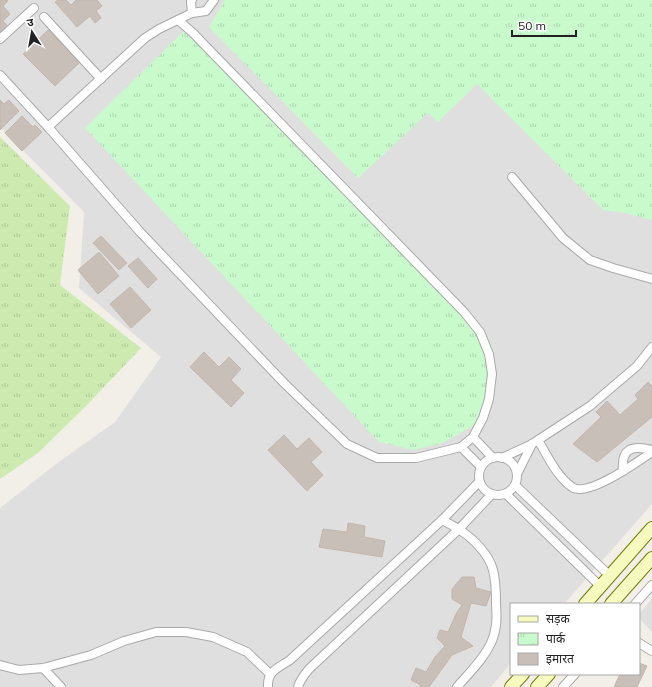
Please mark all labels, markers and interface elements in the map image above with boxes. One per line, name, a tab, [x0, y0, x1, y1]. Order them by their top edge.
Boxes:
north arrow	[12, 12, 52, 52]
scale bar	[512, 12, 576, 38]
text: उ	[26, 15, 35, 30]
text: 50 m	[518, 18, 546, 33]
legend	[510, 603, 640, 675]
text: सड़क	[546, 611, 571, 626]
text: पार्क	[546, 631, 566, 646]
text: इमारत	[546, 651, 575, 666]

